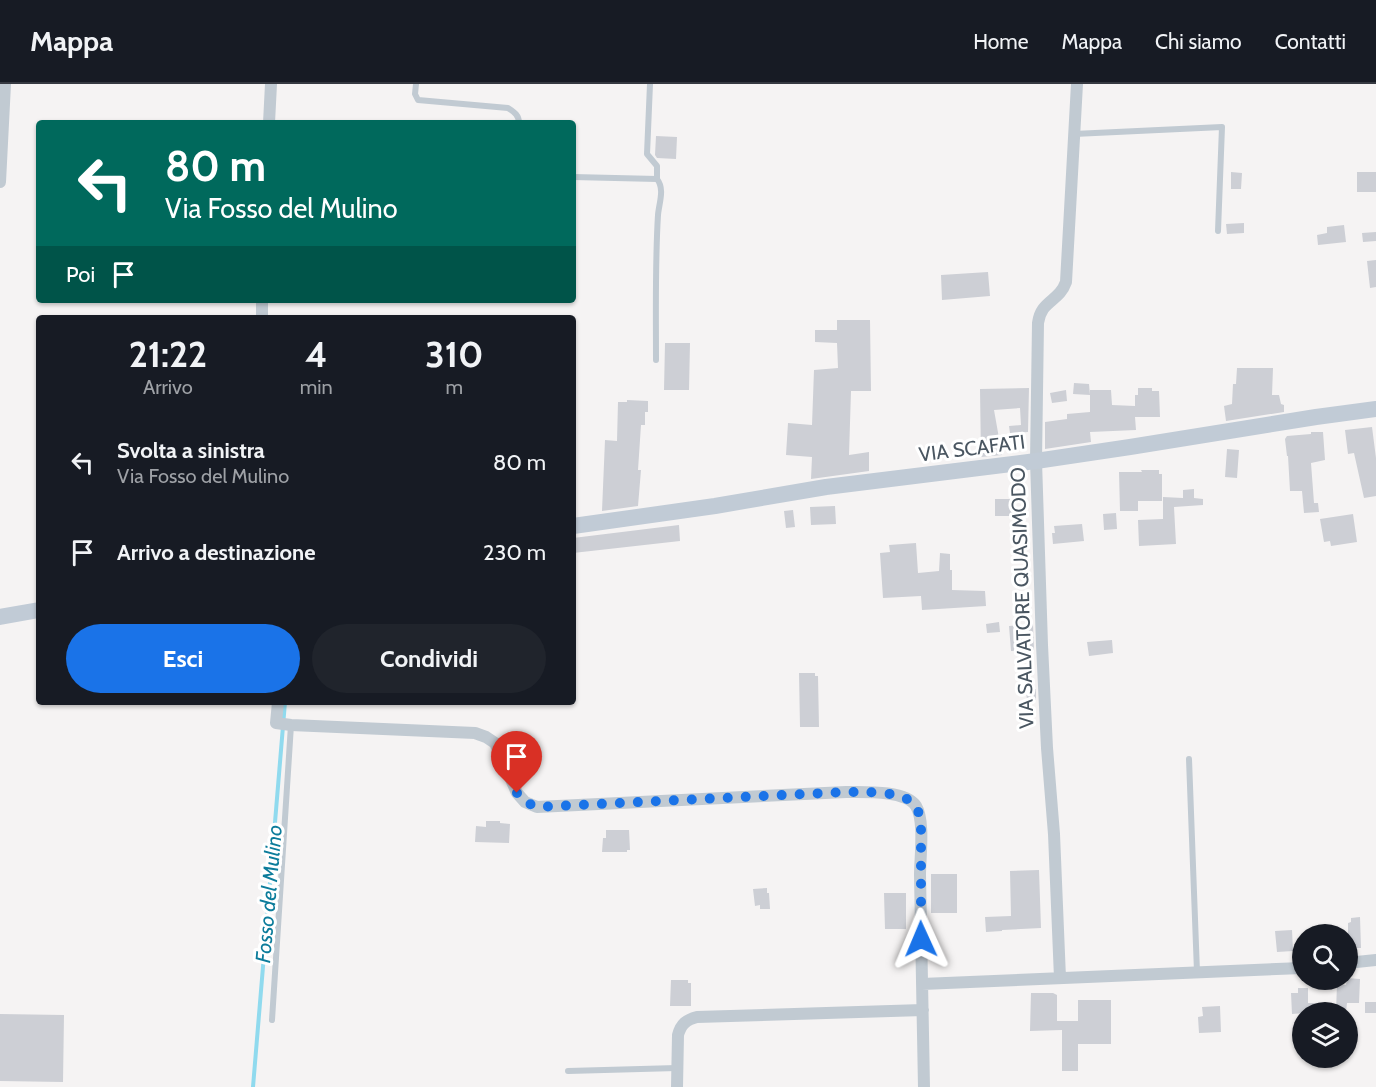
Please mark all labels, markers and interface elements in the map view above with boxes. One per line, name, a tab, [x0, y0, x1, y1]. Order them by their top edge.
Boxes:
text: Mappa	[30, 24, 113, 58]
text: Home	[973, 29, 1028, 54]
text: Mappa	[1061, 29, 1122, 54]
text: Chi siamo	[1155, 29, 1242, 54]
text: Contatti	[1275, 29, 1346, 54]
text: 80 m	[165, 140, 266, 192]
icon: left	[66, 144, 144, 222]
text: Via Fosso del Mulino	[165, 192, 398, 225]
icon: arrive	[107, 258, 140, 291]
text: Poi	[66, 261, 95, 288]
text: 21:22	[129, 332, 207, 376]
text: 4	[305, 332, 327, 376]
text: 310	[425, 332, 483, 376]
text: Arrivo	[143, 375, 193, 399]
text: min	[300, 375, 333, 399]
text: m	[446, 375, 463, 399]
street label: VIA SCAFATI	[918, 430, 1026, 466]
text: Svolta a sinistra	[117, 437, 265, 464]
icon: left	[66, 446, 99, 479]
text: 80 m	[493, 449, 546, 476]
text: Via Fosso del Mulino	[117, 464, 289, 488]
street label: VIA SALVATORE QUASIMODO	[1005, 467, 1039, 729]
icon: arrive	[66, 536, 99, 569]
text: Arrivo a destinazione	[117, 539, 315, 566]
text: 230 m	[483, 539, 546, 566]
button: Esci	[66, 624, 300, 693]
button: Condividi	[312, 624, 546, 693]
pin	[491, 731, 542, 793]
icon: arrive	[500, 740, 533, 773]
water label: Fosso del Mulino	[250, 824, 287, 964]
position arrow	[889, 907, 953, 971]
map controls	[1292, 924, 1358, 1068]
button: search	[1292, 924, 1358, 990]
button: layers	[1292, 1002, 1358, 1068]

